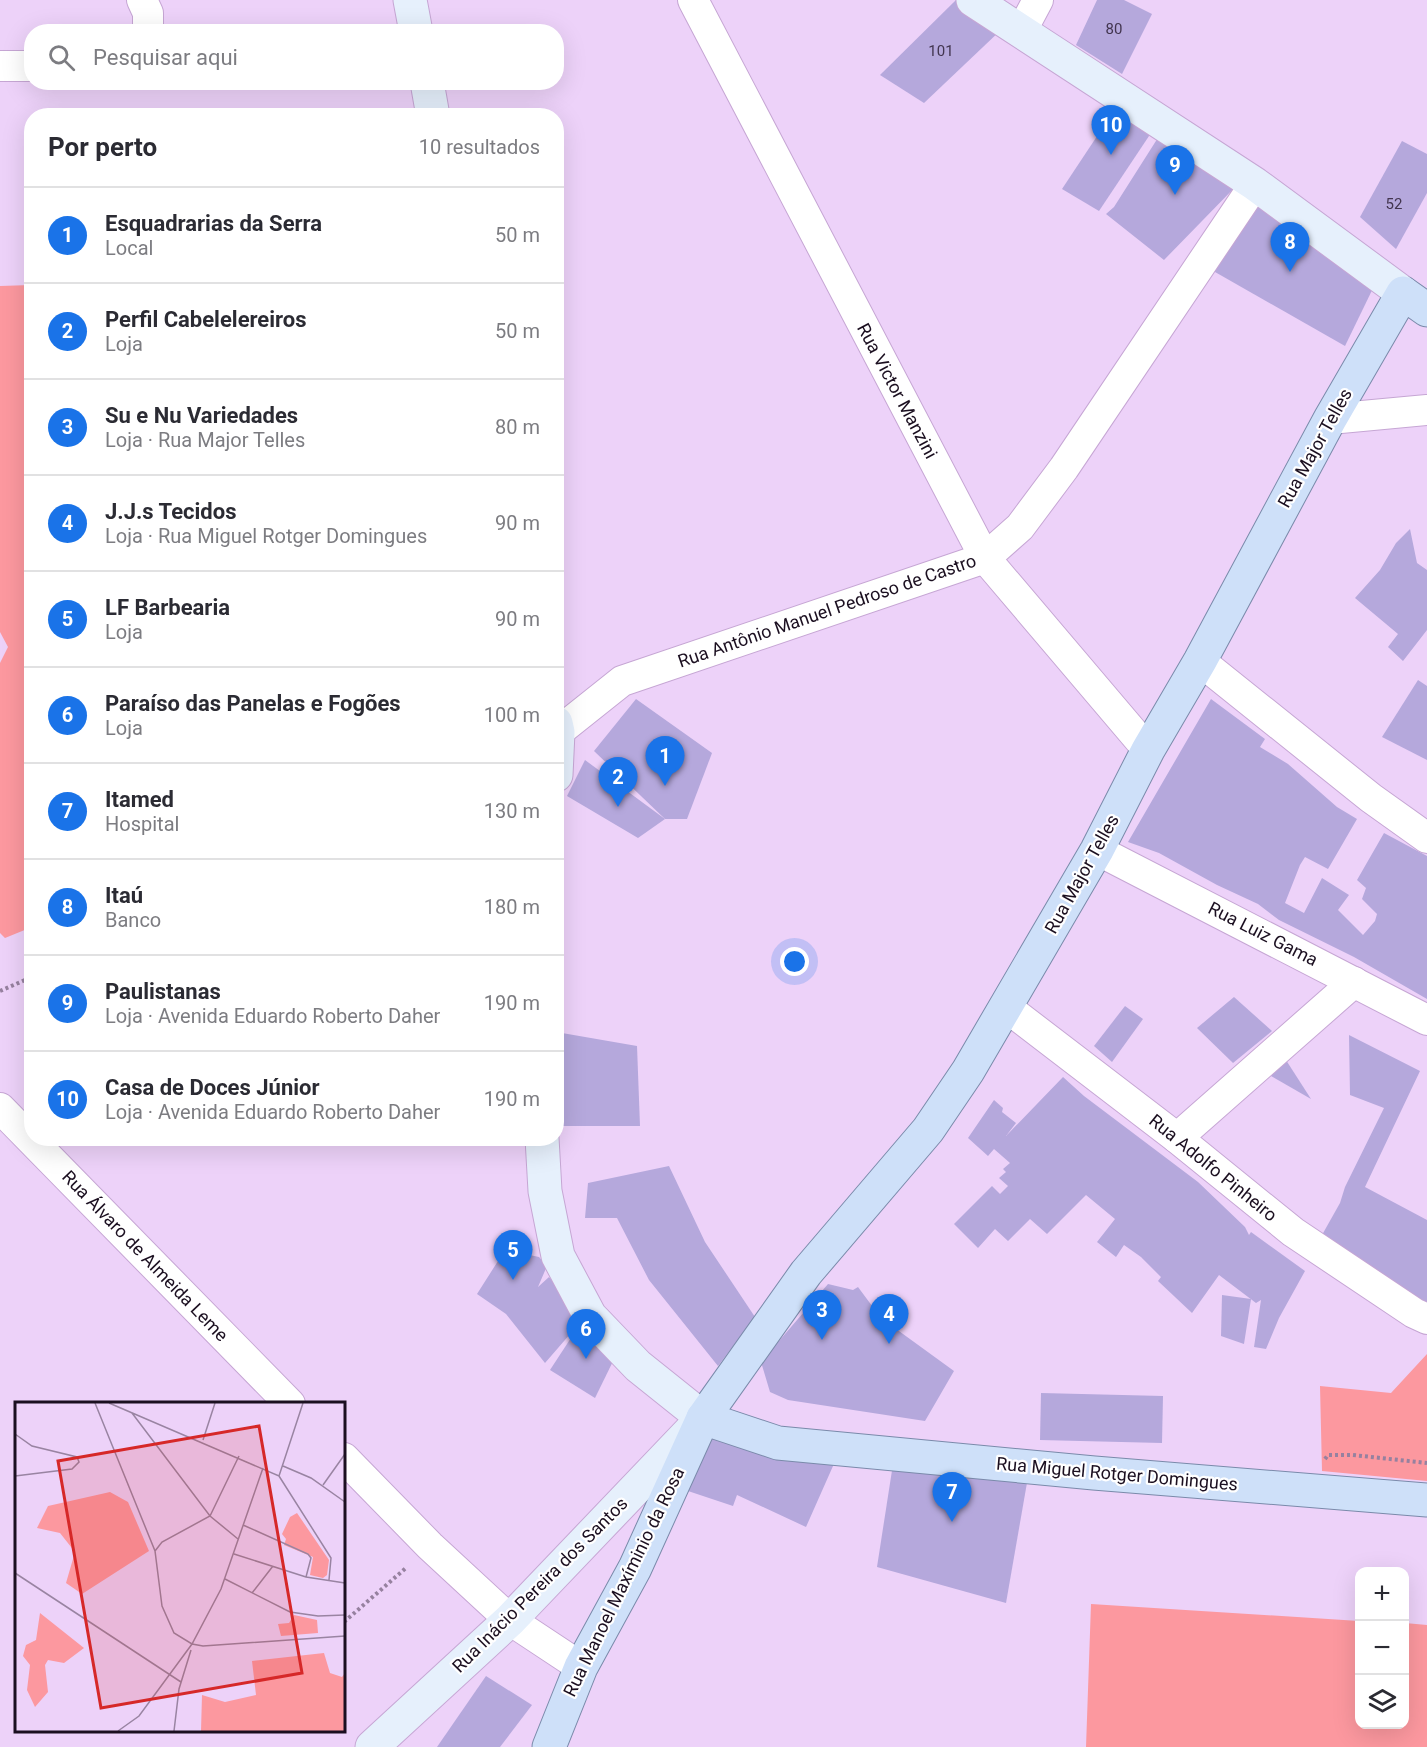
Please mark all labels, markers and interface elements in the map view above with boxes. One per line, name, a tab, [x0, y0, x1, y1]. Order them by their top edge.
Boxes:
house number: 80	[1106, 20, 1122, 38]
search box	[24, 24, 564, 90]
icon: search	[45, 41, 78, 74]
house number: 101	[928, 42, 954, 60]
text: Pesquisar aqui	[93, 45, 238, 70]
pin: 10	[1092, 106, 1130, 155]
text: Por perto	[48, 132, 157, 162]
text: 10 resultados	[419, 135, 540, 159]
pin: 9	[1156, 146, 1194, 195]
house number: 52	[1386, 195, 1402, 213]
text: Esquadrarias da Serra	[105, 211, 322, 236]
pin: 8	[1270, 222, 1310, 272]
text: 1	[62, 223, 73, 247]
text: 50 m	[495, 223, 540, 247]
text: Local	[105, 236, 153, 260]
text: Perfil Cabelelereiros	[105, 307, 307, 332]
text: 2	[62, 319, 73, 343]
text: 50 m	[495, 319, 540, 343]
street label: Rua Victor Manzini	[853, 320, 942, 462]
text: Loja	[105, 332, 143, 356]
street label: Rua Major Telles	[1273, 385, 1356, 511]
text: Su e Nu Variedades	[105, 403, 298, 428]
text: 3	[62, 415, 73, 439]
text: 80 m	[495, 415, 540, 439]
text: Loja · Rua Major Telles	[105, 428, 305, 452]
text: J.J.s Tecidos	[105, 499, 236, 524]
text: 4	[62, 511, 73, 535]
text: 90 m	[495, 511, 540, 535]
text: Loja · Rua Miguel Rotger Domingues	[105, 524, 427, 548]
street label: Rua Antônio Manuel Pedroso de Castro	[675, 549, 979, 672]
text: LF Barbearia	[105, 595, 230, 620]
text: 5	[62, 607, 73, 631]
text: 90 m	[495, 607, 540, 631]
text: Loja	[105, 620, 143, 644]
text: Paraíso das Panelas e Fogões	[105, 691, 401, 716]
text: 6	[62, 703, 73, 727]
text: 100 m	[484, 703, 540, 727]
text: Loja	[105, 716, 143, 740]
pin: 1	[646, 736, 684, 786]
pin: 2	[598, 758, 638, 807]
text: Itamed	[105, 787, 174, 812]
text: 7	[62, 799, 73, 823]
text: 130 m	[484, 799, 540, 823]
street label: Rua Major Telles	[1040, 811, 1123, 937]
text: Hospital	[105, 812, 179, 836]
text: Itaú	[105, 883, 143, 908]
text: 8	[62, 895, 73, 919]
text: 180 m	[484, 895, 540, 919]
street label: Rua Luiz Gama	[1205, 897, 1321, 970]
text: Banco	[105, 908, 161, 932]
your location	[780, 947, 809, 976]
text: Paulistanas	[105, 979, 221, 1004]
text: 9	[62, 991, 73, 1015]
text: 190 m	[484, 991, 540, 1015]
text: Loja · Avenida Eduardo Roberto Daher	[105, 1004, 440, 1028]
text: Casa de Doces Júnior	[105, 1075, 320, 1100]
text: 10	[56, 1087, 79, 1111]
text: 190 m	[484, 1087, 540, 1111]
text: Loja · Avenida Eduardo Roberto Daher	[105, 1100, 440, 1124]
street label: Rua Adolfo Pinheiro	[1145, 1110, 1282, 1226]
street label: Rua Álvaro de Almeida Leme	[58, 1166, 233, 1345]
pin: 5	[494, 1230, 532, 1280]
pin: 3	[802, 1290, 842, 1340]
pin: 4	[870, 1294, 908, 1344]
pin: 6	[566, 1310, 606, 1359]
inset map	[15, 1402, 345, 1732]
street label: Rua Miguel Rotger Domingues	[995, 1452, 1239, 1495]
street label: Rua Manoel Maxíminio da Rosa	[559, 1464, 688, 1700]
pin: 7	[932, 1472, 972, 1522]
street label: Rua Inácio Pereira dos Santos	[448, 1493, 632, 1677]
map controls	[1355, 1567, 1409, 1729]
button: +	[1355, 1567, 1409, 1621]
button: −	[1355, 1621, 1409, 1675]
button: layers	[1355, 1675, 1409, 1729]

